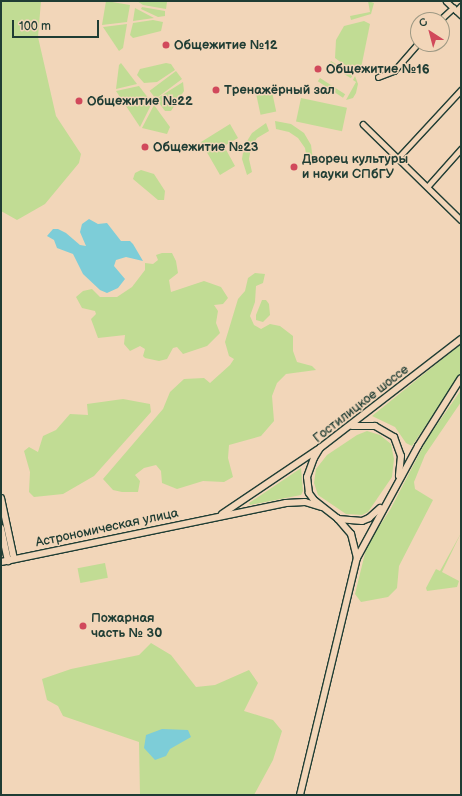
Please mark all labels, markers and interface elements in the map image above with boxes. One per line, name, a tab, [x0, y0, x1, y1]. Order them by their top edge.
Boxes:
scale bar	[14, 12, 101, 38]
north arrow	[410, 12, 450, 52]
text: С	[416, 15, 430, 30]
text: 100 m	[19, 19, 51, 34]
place label: Общежитие №12	[174, 37, 278, 53]
marker: Общежитие №12	[161, 40, 171, 50]
place label: Общежитие №16	[326, 61, 430, 77]
marker: Общежитие №16	[313, 64, 323, 74]
place label: Тренажёрный зал	[224, 82, 335, 98]
marker: Тренажёрный зал	[211, 85, 221, 95]
place label: Общежитие №22	[87, 93, 193, 109]
marker: Общежитие №22	[74, 96, 84, 106]
place label: Общежитие №23	[153, 139, 258, 155]
marker: Общежитие №23	[140, 142, 150, 152]
place label: Дворец культуры и науки СПбГУ	[302, 152, 408, 183]
marker: Дворец культуры и науки СПбГУ	[289, 162, 299, 172]
street label: Гостилицкое шоссе	[310, 362, 412, 446]
street label: Астрономическая улица	[34, 505, 180, 551]
place label: Пожарная часть № 30	[91, 611, 162, 642]
marker: Пожарная часть № 30	[78, 621, 88, 631]

